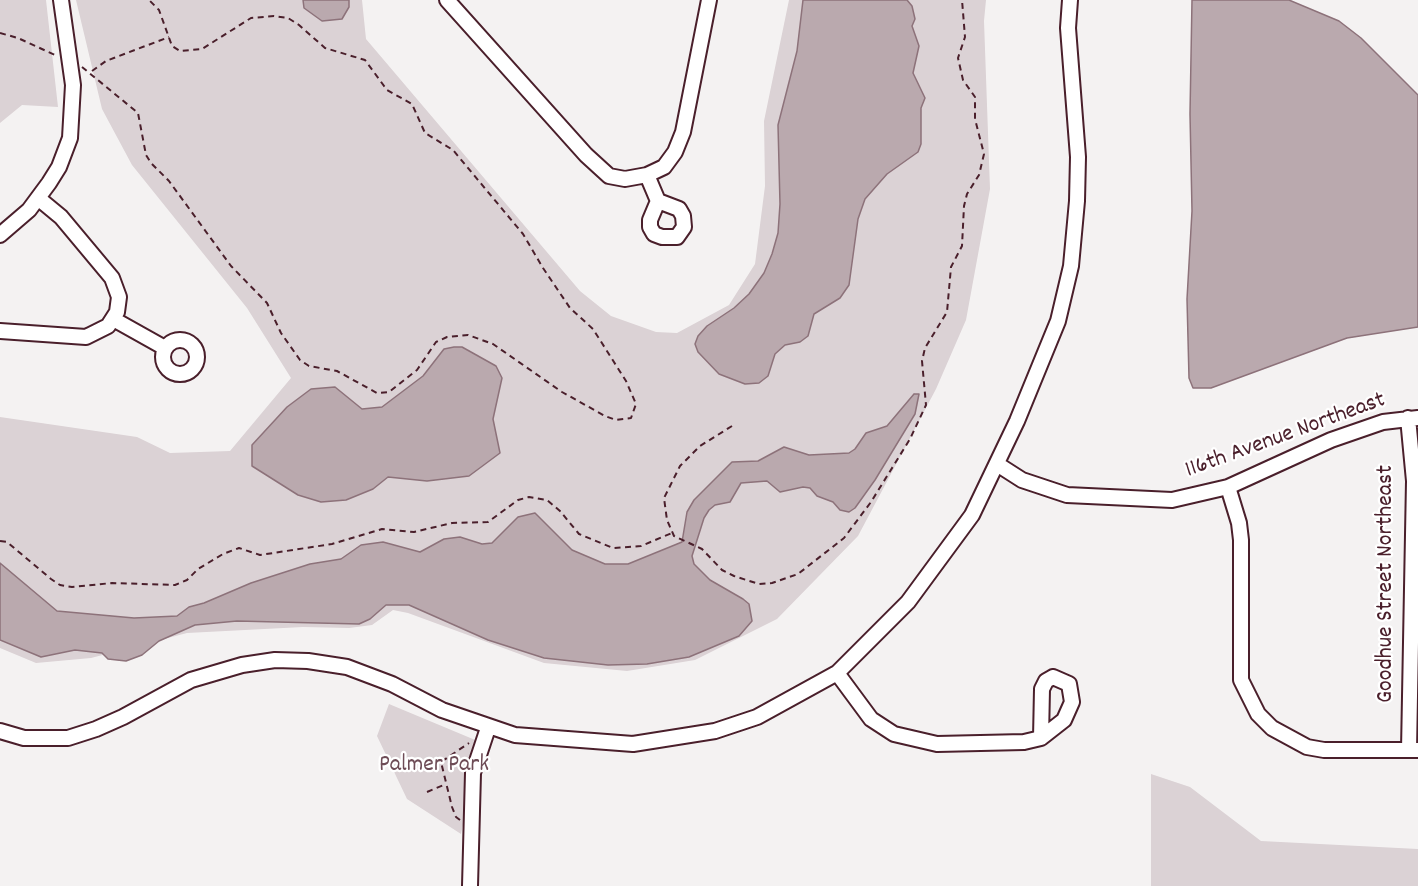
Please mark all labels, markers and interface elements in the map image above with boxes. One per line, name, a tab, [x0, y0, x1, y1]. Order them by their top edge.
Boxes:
street label: 116th Avenue Northeast	[1182, 387, 1390, 487]
street label: Goodhue Street Northeast	[1374, 465, 1402, 703]
park label: Palmer Park	[379, 753, 489, 781]

